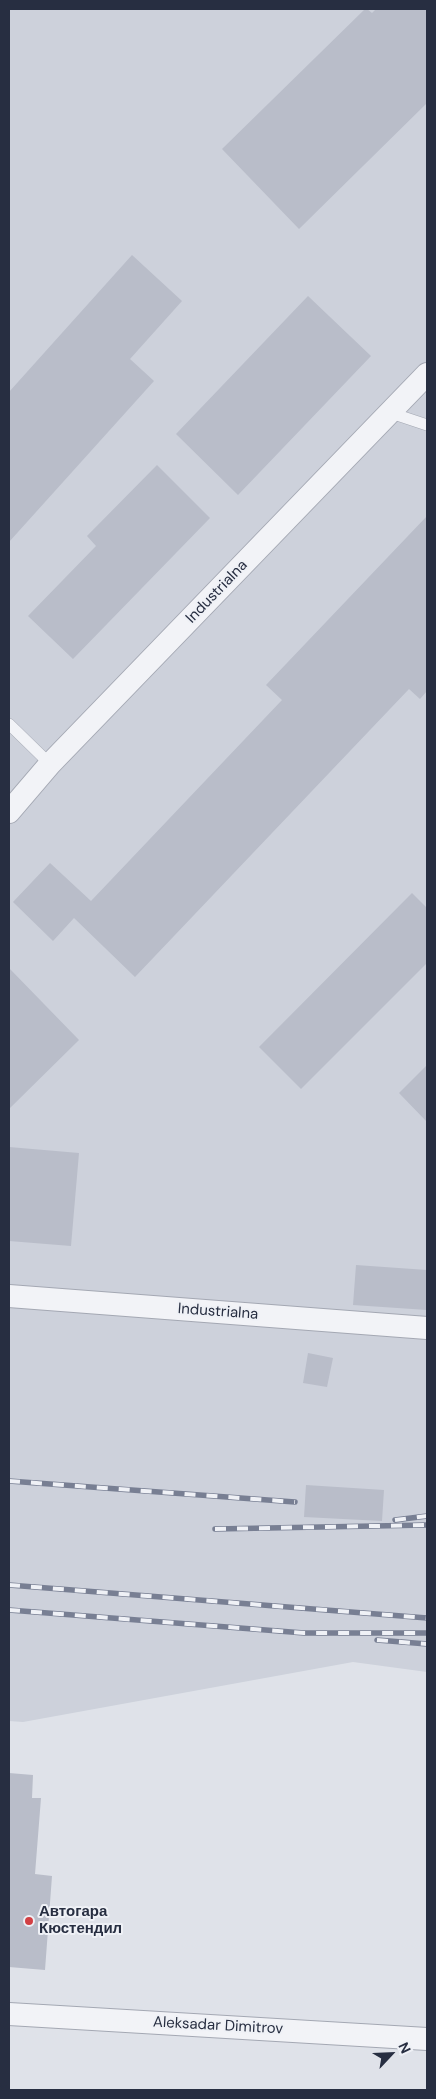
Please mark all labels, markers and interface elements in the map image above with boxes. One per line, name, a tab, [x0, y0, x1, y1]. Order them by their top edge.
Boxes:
street label: Industrialna	[183, 557, 251, 627]
street label: Industrialna	[177, 1300, 259, 1324]
place label: Автогара Кюстендил	[39, 1903, 122, 1938]
marker: Автогара Кюстендил	[23, 1915, 35, 1927]
street label: Aleksadar Dimitrov	[153, 2014, 283, 2038]
north arrow	[366, 2029, 416, 2079]
text: N	[394, 2039, 415, 2056]

